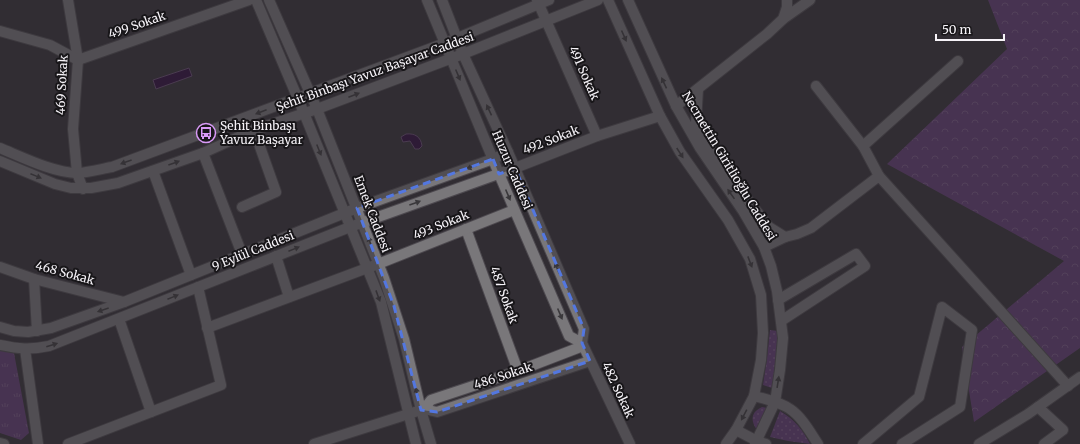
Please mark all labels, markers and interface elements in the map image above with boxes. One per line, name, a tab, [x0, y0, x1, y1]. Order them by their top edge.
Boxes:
street label: 499 Sokak	[106, 8, 168, 41]
scale bar	[936, 16, 1004, 42]
text: 50 m	[942, 22, 971, 37]
street label: Şehit Binbaşı Yavuz Başayar Caddesi	[274, 29, 476, 114]
one-way arrow	[621, 30, 627, 41]
street label: 491 Sokak	[566, 43, 603, 102]
street label: 469 Sokak	[52, 54, 71, 115]
one-way arrow	[455, 69, 461, 80]
one-way arrow	[661, 76, 667, 88]
street label: Necmettin Giritlioğlu Caddesi	[679, 88, 780, 243]
one-way arrow	[348, 91, 360, 97]
one-way arrow	[486, 104, 492, 115]
one-way arrow	[255, 109, 267, 115]
place label: Şehit Binbaşı Yavuz Başayar	[219, 118, 304, 147]
bus stop icon: Şehit Binbaşı Yavuz Başayar	[195, 122, 217, 144]
street label: 492 Sokak	[520, 122, 582, 157]
street label: Huzur Caddesi	[489, 128, 536, 212]
one-way arrow	[316, 144, 322, 156]
one-way arrow	[677, 147, 684, 158]
one-way arrow	[119, 159, 131, 165]
one-way arrow	[169, 160, 181, 166]
one-way arrow	[466, 164, 478, 170]
one-way arrow	[31, 173, 42, 179]
street label: Emek Caddesi	[351, 173, 394, 255]
one-way arrow	[505, 189, 511, 201]
one-way arrow	[727, 189, 735, 199]
one-way arrow	[410, 200, 422, 206]
street label: 493 Sokak	[411, 206, 471, 243]
street label: 9 Eylül Caddesi	[210, 227, 296, 274]
one-way arrow	[367, 236, 373, 248]
one-way arrow	[288, 246, 300, 252]
one-way arrow	[748, 256, 754, 268]
street label: 468 Sokak	[34, 257, 97, 288]
one-way arrow	[554, 261, 560, 273]
street label: 487 Sokak	[487, 264, 522, 326]
one-way arrow	[376, 290, 382, 302]
one-way arrow	[167, 294, 179, 300]
one-way arrow	[96, 307, 108, 313]
one-way arrow	[557, 309, 563, 321]
one-way arrow	[46, 342, 58, 348]
street label: 486 Sokak	[472, 359, 534, 392]
street label: 482 Sokak	[599, 359, 638, 421]
one-way arrow	[775, 376, 781, 388]
one-way arrow	[413, 387, 419, 399]
one-way arrow	[741, 409, 747, 421]

